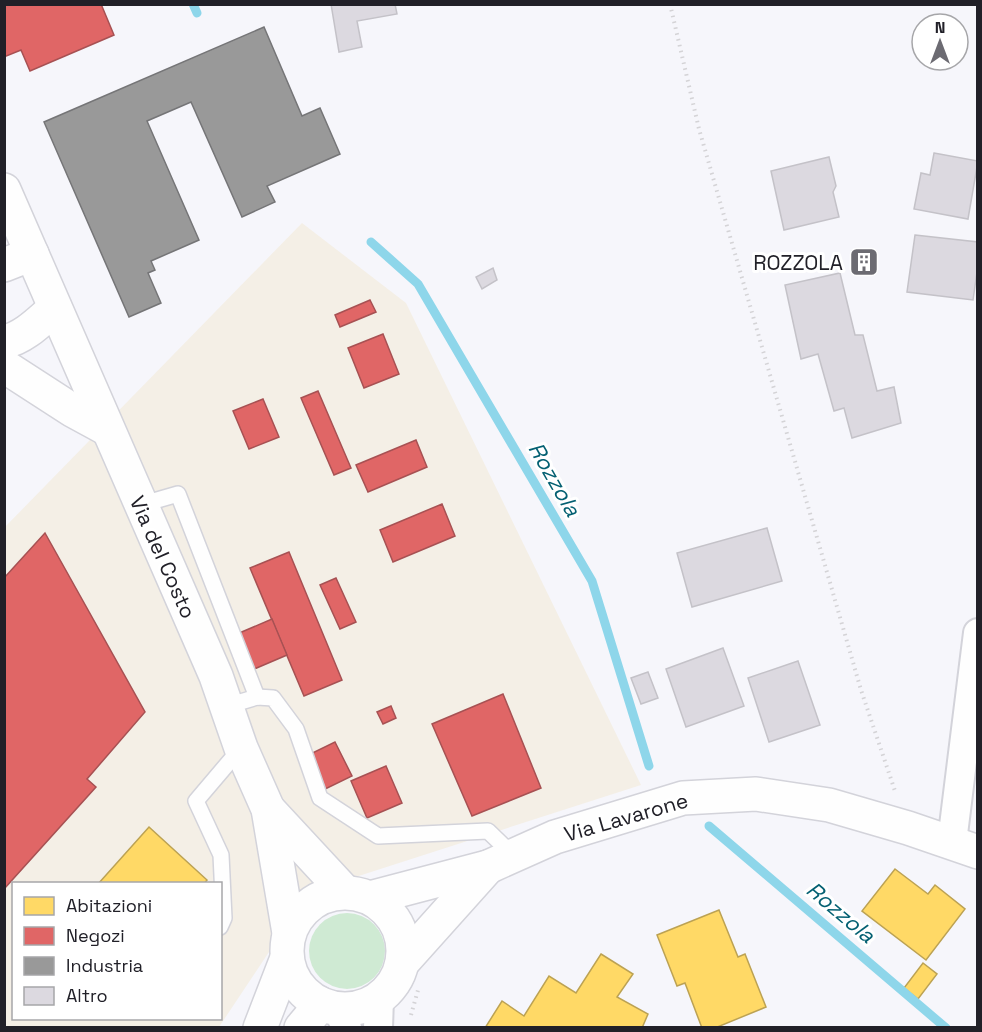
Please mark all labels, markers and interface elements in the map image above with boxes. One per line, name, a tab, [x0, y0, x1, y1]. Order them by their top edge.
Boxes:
north arrow	[910, 12, 970, 72]
text: N	[935, 17, 945, 38]
building icon: ROZZOLA	[848, 246, 880, 278]
place label: ROZZOLA	[753, 249, 843, 276]
water label: Rozzola	[523, 437, 588, 521]
street label: Via del Costo	[124, 491, 202, 623]
street label: Via Lavarone	[561, 786, 691, 848]
water label: Rozzola	[801, 875, 881, 949]
legend	[12, 882, 222, 1020]
text: Abitazioni	[66, 894, 152, 917]
text: Negozi	[66, 924, 125, 947]
text: Industria	[66, 954, 143, 977]
text: Altro	[66, 984, 108, 1007]

